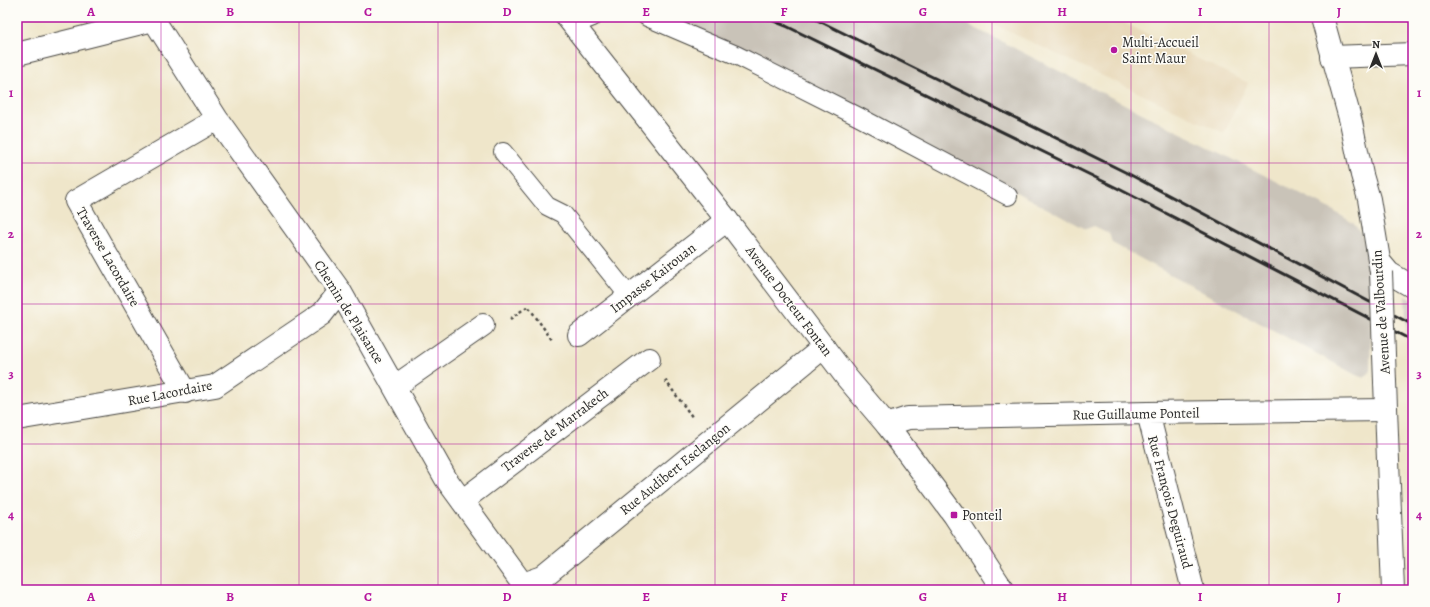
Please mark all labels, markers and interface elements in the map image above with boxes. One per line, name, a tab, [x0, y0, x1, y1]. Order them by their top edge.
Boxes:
text: A	[86, 3, 96, 20]
text: B	[226, 3, 234, 20]
text: C	[364, 3, 372, 20]
text: D	[502, 3, 512, 20]
text: E	[642, 3, 650, 20]
text: F	[781, 3, 788, 20]
text: G	[919, 3, 927, 20]
text: H	[1057, 3, 1067, 20]
text: I	[1198, 3, 1203, 20]
text: J	[1337, 3, 1341, 20]
place label: Multi-Accueil Saint Maur	[1122, 33, 1199, 68]
north arrow	[1356, 34, 1396, 74]
text: N	[1372, 37, 1380, 52]
marker: Multi-Accueil Saint Maur	[1109, 45, 1119, 55]
text: 1	[9, 84, 14, 101]
text: 1	[1417, 84, 1422, 101]
street label: Traverse Lacordaire	[72, 204, 144, 310]
text: 2	[8, 225, 15, 242]
text: 2	[1416, 225, 1423, 242]
street label: Impasse Kairouan	[606, 238, 700, 317]
street label: Avenue Docteur Fontan	[741, 241, 837, 360]
street label: Avenue de Valbourdin	[1367, 249, 1395, 376]
street label: Chemin de Plaisance	[310, 257, 388, 367]
text: 3	[8, 365, 14, 382]
text: 3	[1416, 365, 1422, 382]
street label: Rue Lacordaire	[126, 375, 214, 411]
street label: Traverse de Marrakech	[498, 383, 613, 476]
street label: Rue Guillaume Ponteil	[1072, 403, 1200, 425]
street label: Rue Audibert Esclangon	[616, 418, 734, 519]
street label: Rue François Deguiraud	[1143, 433, 1197, 571]
text: 4	[8, 506, 14, 523]
place label: Ponteil	[962, 506, 1003, 525]
text: 4	[1416, 506, 1422, 523]
marker: Ponteil	[949, 510, 959, 520]
text: A	[86, 588, 96, 605]
text: B	[226, 588, 234, 605]
text: C	[364, 588, 372, 605]
text: D	[502, 588, 512, 605]
text: E	[642, 588, 650, 605]
text: F	[781, 588, 788, 605]
text: G	[919, 588, 927, 605]
text: H	[1057, 588, 1067, 605]
text: I	[1198, 588, 1203, 605]
text: J	[1337, 588, 1341, 605]

